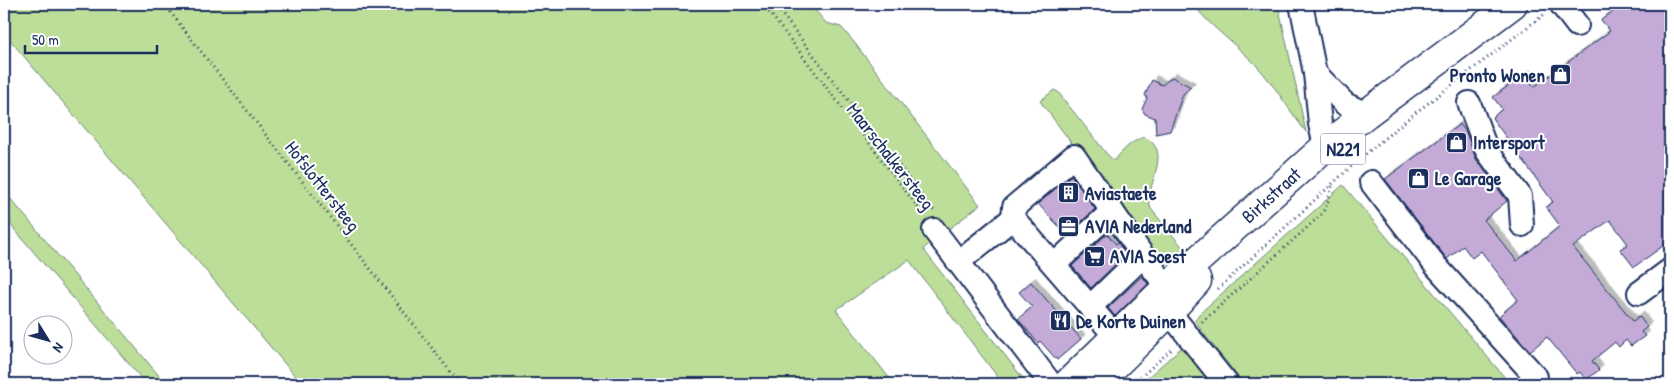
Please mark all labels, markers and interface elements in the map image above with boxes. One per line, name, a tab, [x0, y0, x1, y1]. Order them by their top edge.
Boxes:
scale bar	[25, 22, 158, 54]
text: 50 m	[32, 29, 59, 50]
place label: Pronto Wonen	[1450, 62, 1545, 88]
shop icon: Pronto Wonen	[1549, 63, 1573, 87]
street label: Maarschalkersteeg	[841, 97, 941, 215]
place label: Intersport	[1473, 129, 1546, 156]
shop icon: Intersport	[1445, 130, 1469, 154]
road number: N221	[1320, 134, 1366, 164]
street label: Hofslottersteeg	[279, 135, 367, 237]
street label: Birkstraat	[1236, 161, 1307, 229]
place label: Le Garage	[1435, 165, 1502, 192]
shop icon: Le Garage	[1407, 166, 1431, 190]
place label: Aviastaete	[1085, 180, 1157, 206]
building icon: Aviastaete	[1057, 181, 1081, 205]
place label: AVIA Nederland	[1085, 213, 1192, 239]
office icon: AVIA Nederland	[1057, 214, 1081, 238]
place label: AVIA Soest	[1110, 243, 1187, 269]
supermarket icon: AVIA Soest	[1082, 244, 1106, 268]
place label: De Korte Duinen	[1076, 308, 1186, 334]
restaurant icon: De Korte Duinen	[1048, 309, 1072, 333]
north arrow	[22, 316, 72, 366]
text: N	[49, 339, 69, 357]

